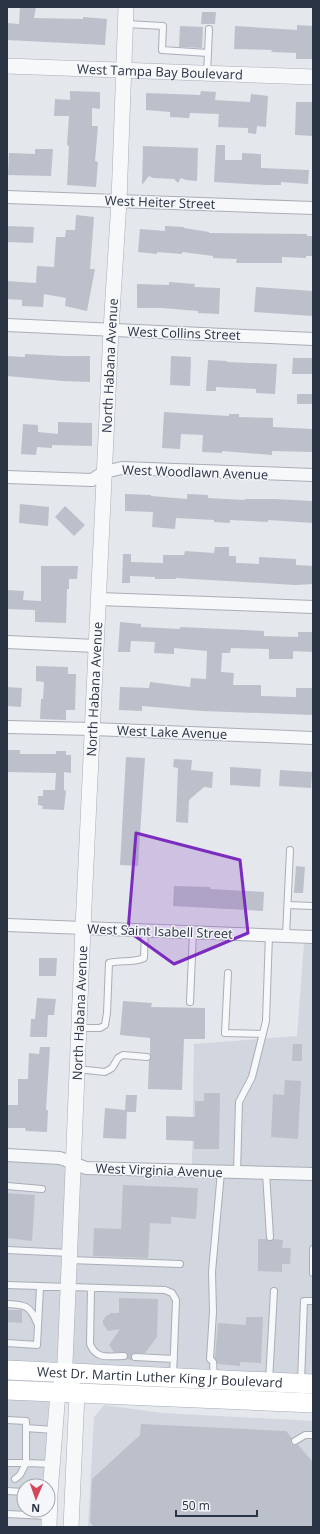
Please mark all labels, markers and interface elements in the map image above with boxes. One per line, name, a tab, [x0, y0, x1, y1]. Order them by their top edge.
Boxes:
street label: West Tampa Bay Boulevard	[77, 60, 243, 83]
street label: West Heiter Street	[104, 191, 216, 213]
street label: North Habana Avenue	[97, 298, 122, 433]
street label: West Collins Street	[127, 322, 241, 344]
street label: West Woodlawn Avenue	[122, 460, 268, 484]
street label: North Habana Avenue	[82, 621, 106, 757]
street label: West Lake Avenue	[117, 721, 227, 743]
street label: West Saint Isabell Street	[87, 919, 233, 943]
street label: North Habana Avenue	[68, 945, 91, 1081]
street label: West Virginia Avenue	[95, 1159, 223, 1181]
street label: West Dr. Martin Luther King Jr Boulevard	[37, 1362, 283, 1392]
north arrow	[16, 1478, 56, 1518]
scale bar	[176, 1492, 257, 1518]
text: 50 m	[182, 1497, 210, 1514]
text: N	[31, 1501, 40, 1516]

